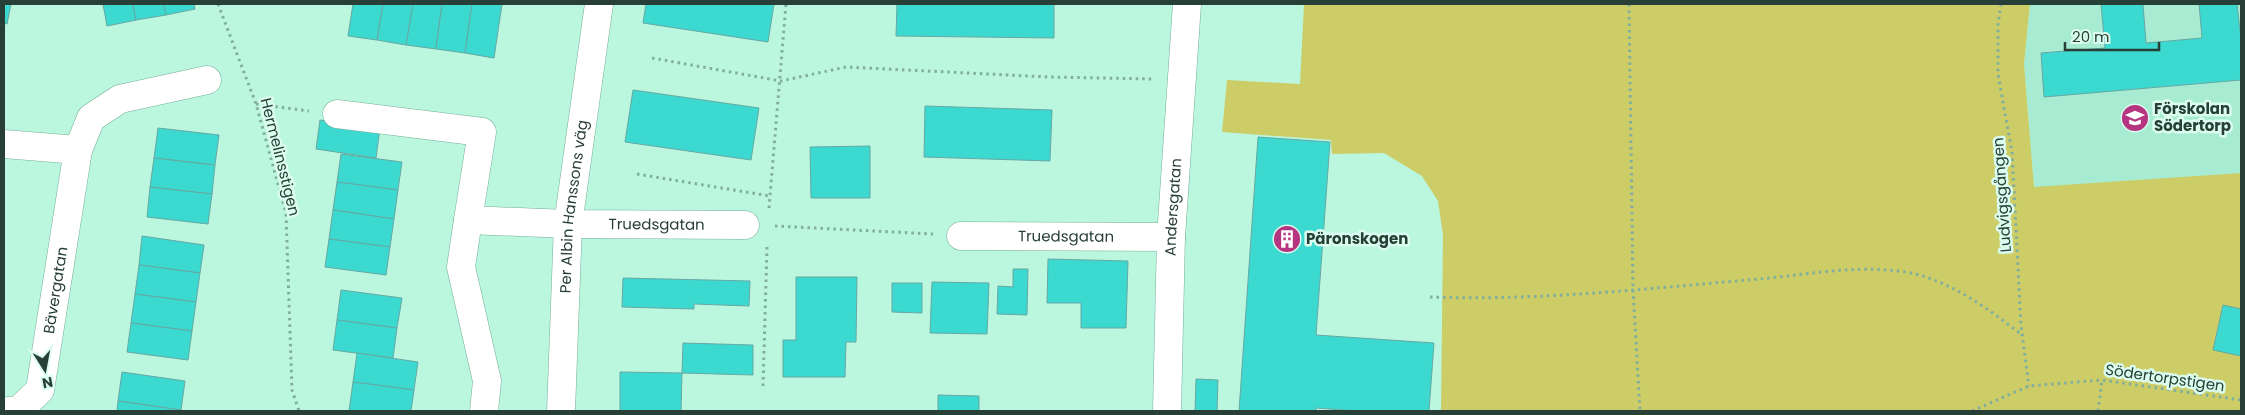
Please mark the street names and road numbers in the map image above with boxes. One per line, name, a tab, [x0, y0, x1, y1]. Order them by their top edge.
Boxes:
street label: Hermelinsstigen	[256, 96, 305, 218]
street label: Per Albin Hanssons väg	[554, 118, 593, 294]
street label: Ludvigsgången	[1987, 137, 2016, 253]
street label: Andersgatan	[1160, 157, 1186, 256]
street label: Truedsgatan	[609, 213, 705, 235]
street label: Truedsgatan	[1018, 225, 1114, 247]
street label: Bävergatan	[38, 245, 73, 335]
street label: Södertorpstigen	[2104, 359, 2226, 396]

